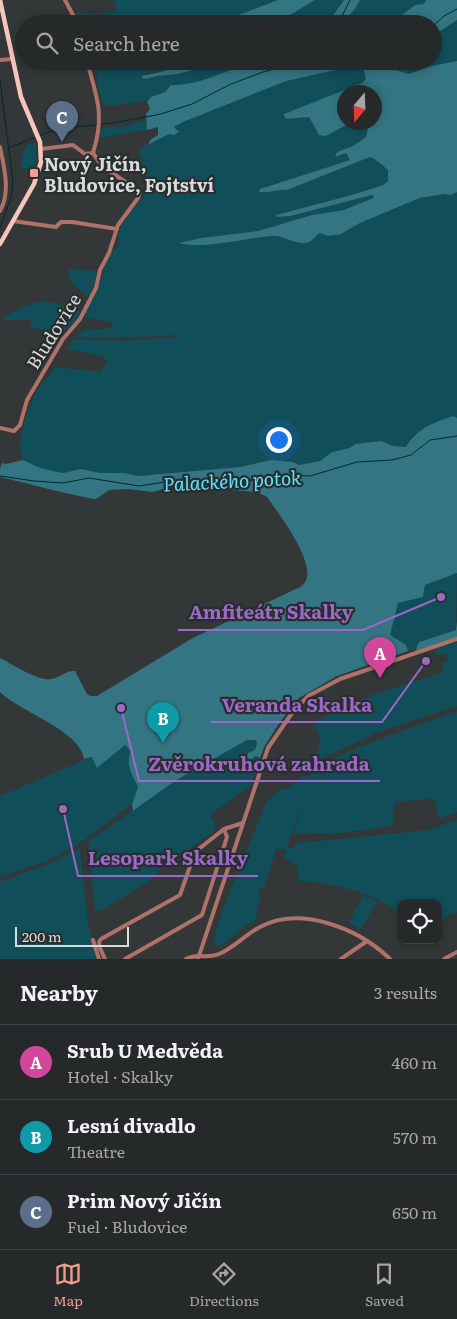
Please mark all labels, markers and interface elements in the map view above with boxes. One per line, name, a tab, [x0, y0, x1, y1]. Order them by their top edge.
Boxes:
search box	[15, 15, 442, 70]
icon: search	[33, 29, 61, 57]
text: Search here	[73, 29, 180, 57]
north arrow	[337, 85, 382, 130]
pin: C	[46, 101, 78, 142]
place label: Nový Jičín, Bludovice, Fojtství	[44, 150, 215, 198]
marker: Nový Jičín, Bludovice, Fojtství	[28, 167, 40, 179]
street label: Bludovice	[19, 288, 87, 374]
your location	[266, 427, 292, 453]
water label: Palackého potok	[162, 462, 303, 498]
callout: Amfiteátr Skalky	[178, 596, 363, 630]
text: Amfiteátr Skalky	[189, 597, 354, 625]
pin: A	[364, 637, 396, 678]
callout: Veranda Skalka	[211, 688, 382, 722]
text: Veranda Skalka	[222, 690, 372, 718]
pin: B	[147, 702, 179, 743]
callout: Zvěrokruhová zahrada	[139, 747, 380, 781]
text: Zvěrokruhová zahrada	[148, 749, 370, 777]
callout: Lesopark Skalky	[78, 842, 258, 876]
text: Lesopark Skalky	[88, 843, 249, 871]
map controls	[397, 899, 442, 944]
button: locate	[397, 899, 442, 944]
scale bar	[15, 924, 129, 947]
text: 200 m	[22, 926, 62, 946]
text: Nearby	[20, 976, 98, 1007]
text: 3 results	[374, 980, 437, 1004]
text: Srub U Medvěda	[67, 1036, 223, 1064]
text: A	[30, 1050, 42, 1074]
text: 460 m	[392, 1050, 437, 1074]
text: Hotel · Skalky	[67, 1064, 173, 1088]
text: Lesní divadlo	[67, 1111, 196, 1139]
text: B	[30, 1125, 42, 1149]
text: 570 m	[393, 1125, 437, 1149]
text: Theatre	[67, 1139, 125, 1163]
text: Prim Nový Jičín	[67, 1186, 222, 1214]
text: C	[30, 1200, 42, 1224]
text: 650 m	[392, 1200, 437, 1224]
text: Fuel · Bludovice	[67, 1214, 187, 1238]
tab: Map	[53, 1260, 83, 1310]
tab: Directions	[189, 1260, 259, 1310]
tab: Saved	[365, 1260, 404, 1310]

